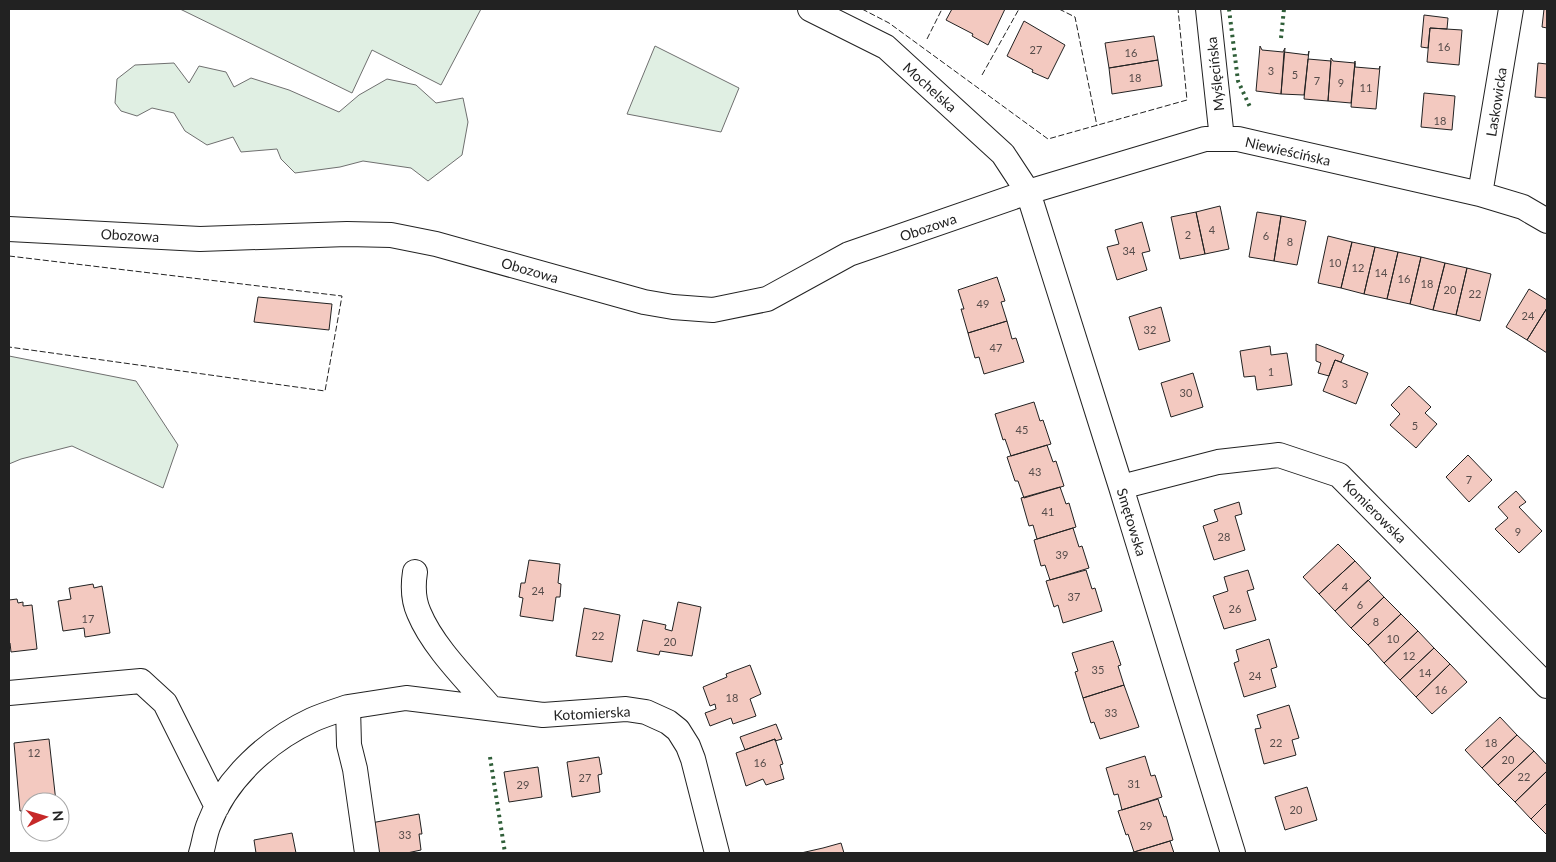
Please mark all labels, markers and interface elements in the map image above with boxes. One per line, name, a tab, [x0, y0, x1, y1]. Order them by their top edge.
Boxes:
street label: Myślęcińska	[1203, 36, 1227, 112]
house number: 16	[1438, 40, 1450, 53]
house number: 27	[1030, 43, 1042, 56]
house number: 16	[1125, 46, 1137, 59]
street label: Mochelska	[900, 59, 960, 115]
house number: 3	[1268, 64, 1274, 77]
street label: Laskowicka	[1482, 66, 1510, 138]
house number: 5	[1292, 68, 1298, 81]
house number: 18	[1129, 71, 1141, 84]
house number: 7	[1314, 74, 1320, 87]
house number: 9	[1338, 76, 1344, 89]
house number: 11	[1360, 81, 1372, 94]
house number: 18	[1434, 114, 1446, 127]
street label: Niewieścińska	[1244, 133, 1332, 169]
street label: Obozowa	[898, 209, 959, 245]
house number: 4	[1209, 223, 1216, 236]
street label: Obozowa	[100, 225, 160, 245]
house number: 2	[1185, 228, 1191, 241]
house number: 6	[1263, 229, 1269, 242]
house number: 8	[1287, 235, 1293, 248]
house number: 34	[1123, 244, 1136, 257]
street label: Obozowa	[499, 254, 561, 286]
house number: 10	[1329, 256, 1342, 269]
house number: 12	[1352, 261, 1364, 274]
house number: 14	[1375, 266, 1388, 279]
house number: 16	[1398, 272, 1410, 285]
house number: 18	[1421, 277, 1433, 290]
house number: 20	[1444, 283, 1457, 296]
house number: 22	[1469, 287, 1481, 300]
house number: 49	[977, 297, 989, 310]
house number: 24	[1522, 309, 1535, 322]
house number: 32	[1144, 323, 1156, 336]
house number: 47	[990, 341, 1002, 354]
house number: 1	[1268, 365, 1274, 378]
house number: 3	[1342, 377, 1348, 390]
house number: 30	[1180, 386, 1193, 399]
house number: 5	[1412, 419, 1418, 432]
house number: 45	[1016, 423, 1028, 436]
house number: 43	[1029, 465, 1041, 478]
house number: 7	[1466, 473, 1472, 486]
street label: Komierowska	[1340, 476, 1410, 546]
street label: Smętowska	[1114, 486, 1150, 558]
house number: 41	[1042, 505, 1054, 518]
house number: 9	[1515, 525, 1521, 538]
house number: 28	[1218, 530, 1230, 543]
house number: 39	[1056, 548, 1068, 561]
house number: 4	[1342, 580, 1349, 593]
house number: 24	[532, 584, 545, 597]
house number: 37	[1068, 590, 1080, 603]
house number: 6	[1357, 598, 1363, 611]
house number: 26	[1229, 602, 1241, 615]
house number: 17	[82, 612, 94, 625]
house number: 8	[1373, 615, 1379, 628]
house number: 22	[592, 629, 604, 642]
house number: 10	[1387, 632, 1400, 645]
house number: 20	[664, 635, 677, 648]
house number: 12	[1403, 649, 1415, 662]
house number: 35	[1092, 663, 1104, 676]
house number: 14	[1419, 666, 1432, 679]
house number: 24	[1249, 669, 1262, 682]
house number: 16	[1435, 683, 1447, 696]
house number: 18	[726, 691, 738, 704]
street label: Kotomierska	[553, 702, 631, 724]
house number: 33	[1105, 706, 1117, 719]
house number: 22	[1270, 736, 1282, 749]
house number: 18	[1485, 736, 1497, 749]
house number: 12	[28, 746, 40, 759]
house number: 20	[1502, 753, 1515, 766]
house number: 16	[754, 756, 766, 769]
house number: 22	[1518, 770, 1530, 783]
house number: 27	[579, 771, 591, 784]
house number: 31	[1128, 777, 1140, 790]
house number: 29	[517, 778, 529, 791]
north arrow	[20, 792, 70, 842]
house number: 20	[1290, 803, 1303, 816]
text: N	[50, 810, 67, 822]
house number: 29	[1140, 819, 1152, 832]
house number: 33	[399, 828, 411, 841]

